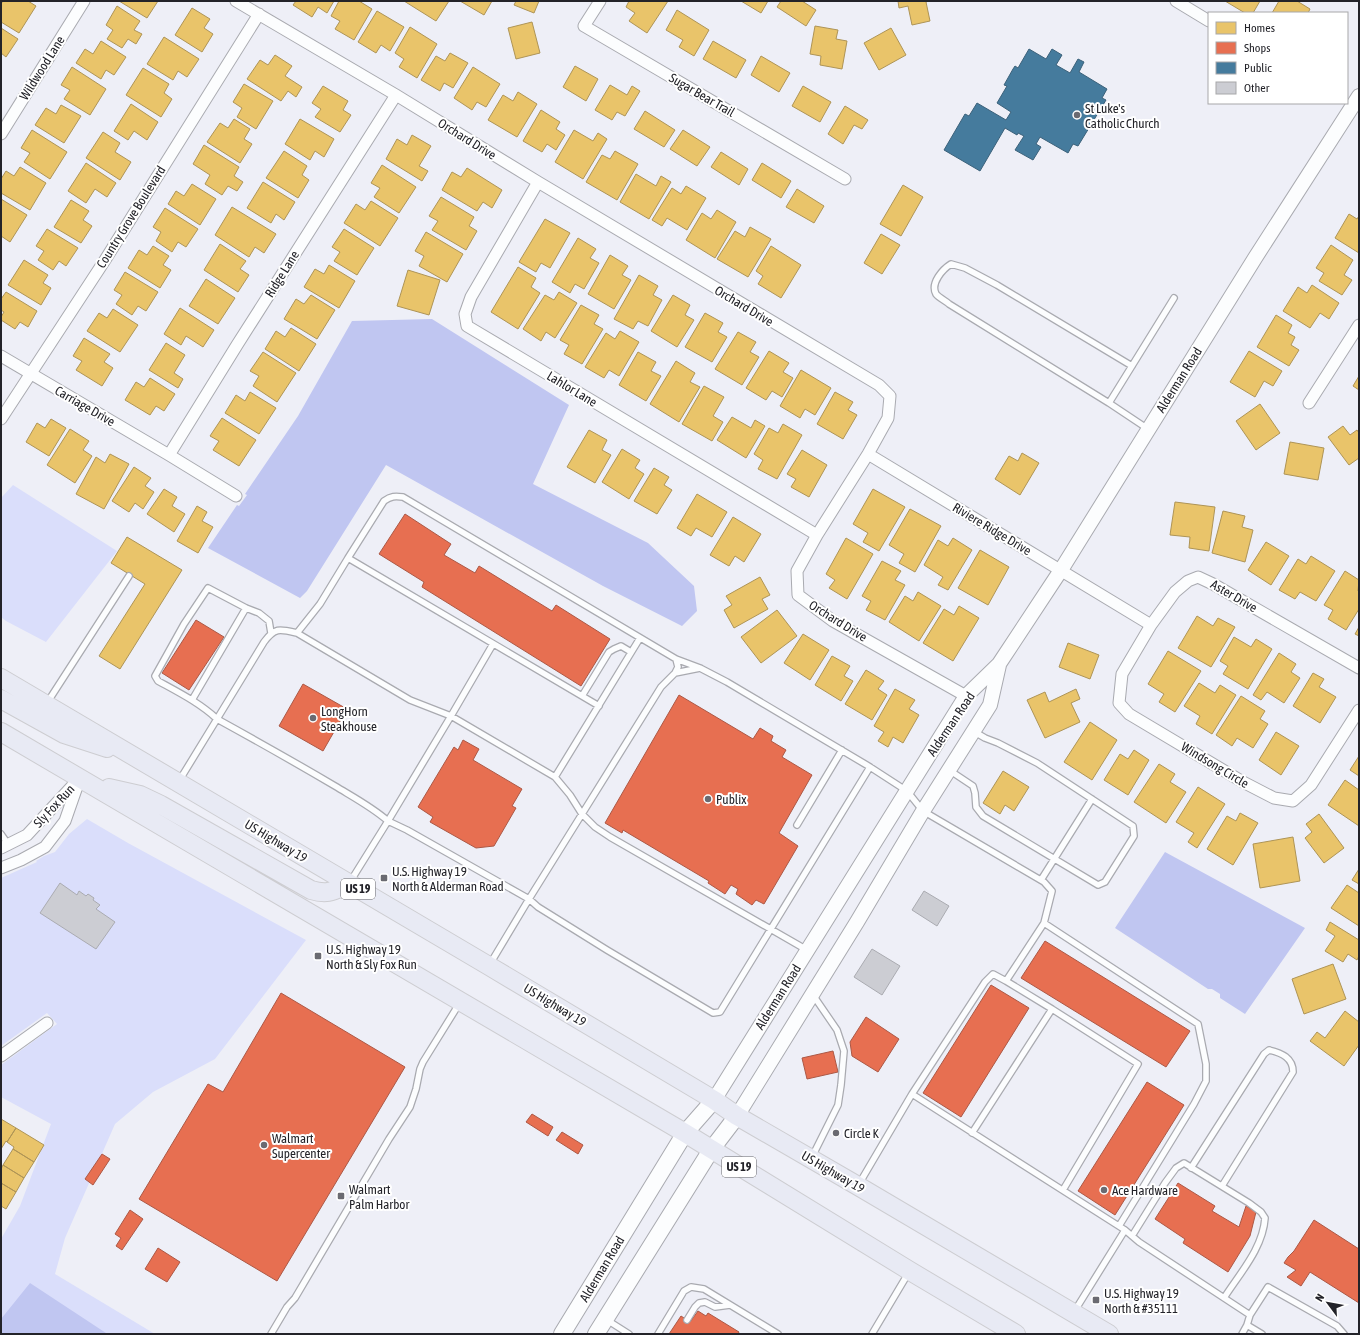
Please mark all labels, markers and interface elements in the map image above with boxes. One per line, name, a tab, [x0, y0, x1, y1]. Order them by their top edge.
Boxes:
legend	[1208, 12, 1348, 104]
text: Homes	[1244, 21, 1275, 35]
street label: Wildwood Lane	[16, 33, 68, 103]
text: Shops	[1244, 41, 1270, 55]
text: Public	[1244, 61, 1272, 75]
street label: Sugar Bear Trail	[666, 70, 738, 120]
text: Other	[1244, 81, 1270, 95]
place label: St Luke's Catholic Church	[1085, 101, 1159, 131]
marker: St Luke's Catholic Church	[1072, 110, 1082, 120]
street label: Orchard Drive	[435, 115, 499, 163]
street label: Country Grove Boulevard	[93, 163, 169, 271]
street label: Ridge Lane	[262, 248, 302, 300]
street label: Orchard Drive	[712, 283, 776, 329]
street label: Alderman Road	[1153, 345, 1205, 415]
street label: Lahlor Lane	[544, 368, 600, 410]
street label: Carriage Drive	[52, 383, 118, 429]
street label: Riviere Ridge Drive	[950, 500, 1034, 558]
street label: Aster Drive	[1208, 577, 1260, 615]
street label: Orchard Drive	[806, 597, 870, 645]
street label: Alderman Road	[924, 689, 978, 759]
place label: LongHorn Steakhouse	[321, 704, 377, 734]
marker: LongHorn Steakhouse	[308, 713, 318, 723]
street label: Windsong Circle	[1179, 739, 1251, 791]
street label: Sly Fox Run	[30, 782, 78, 830]
place label: Publix	[716, 792, 747, 807]
marker: Publix	[703, 794, 713, 804]
street label: US Highway 19	[242, 816, 310, 866]
place label: U.S. Highway 19 North & Alderman Road	[392, 864, 504, 894]
marker: U.S. Highway 19 North & Alderman Road	[379, 873, 389, 883]
road number: US 19	[341, 879, 375, 899]
place label: U.S. Highway 19 North & Sly Fox Run	[326, 942, 417, 972]
marker: U.S. Highway 19 North & Sly Fox Run	[313, 951, 323, 961]
street label: Alderman Road	[752, 962, 804, 1032]
street label: US Highway 19	[521, 980, 589, 1030]
place label: Circle K	[844, 1126, 879, 1141]
marker: Circle K	[831, 1128, 841, 1138]
place label: Walmart Supercenter	[272, 1131, 330, 1161]
marker: Walmart Supercenter	[259, 1140, 269, 1150]
street label: US Highway 19	[799, 1148, 867, 1196]
road number: US 19	[722, 1157, 756, 1177]
place label: Walmart Palm Harbor	[349, 1182, 409, 1212]
place label: Ace Hardware	[1112, 1183, 1178, 1198]
marker: Ace Hardware	[1099, 1185, 1109, 1195]
marker: Walmart Palm Harbor	[336, 1191, 346, 1201]
street label: Alderman Road	[577, 1233, 627, 1305]
north arrow	[1308, 1283, 1348, 1323]
place label: U.S. Highway 19 North & #35111	[1104, 1286, 1179, 1316]
text: N	[1313, 1292, 1326, 1304]
marker: U.S. Highway 19 North & #35111	[1091, 1295, 1101, 1305]

